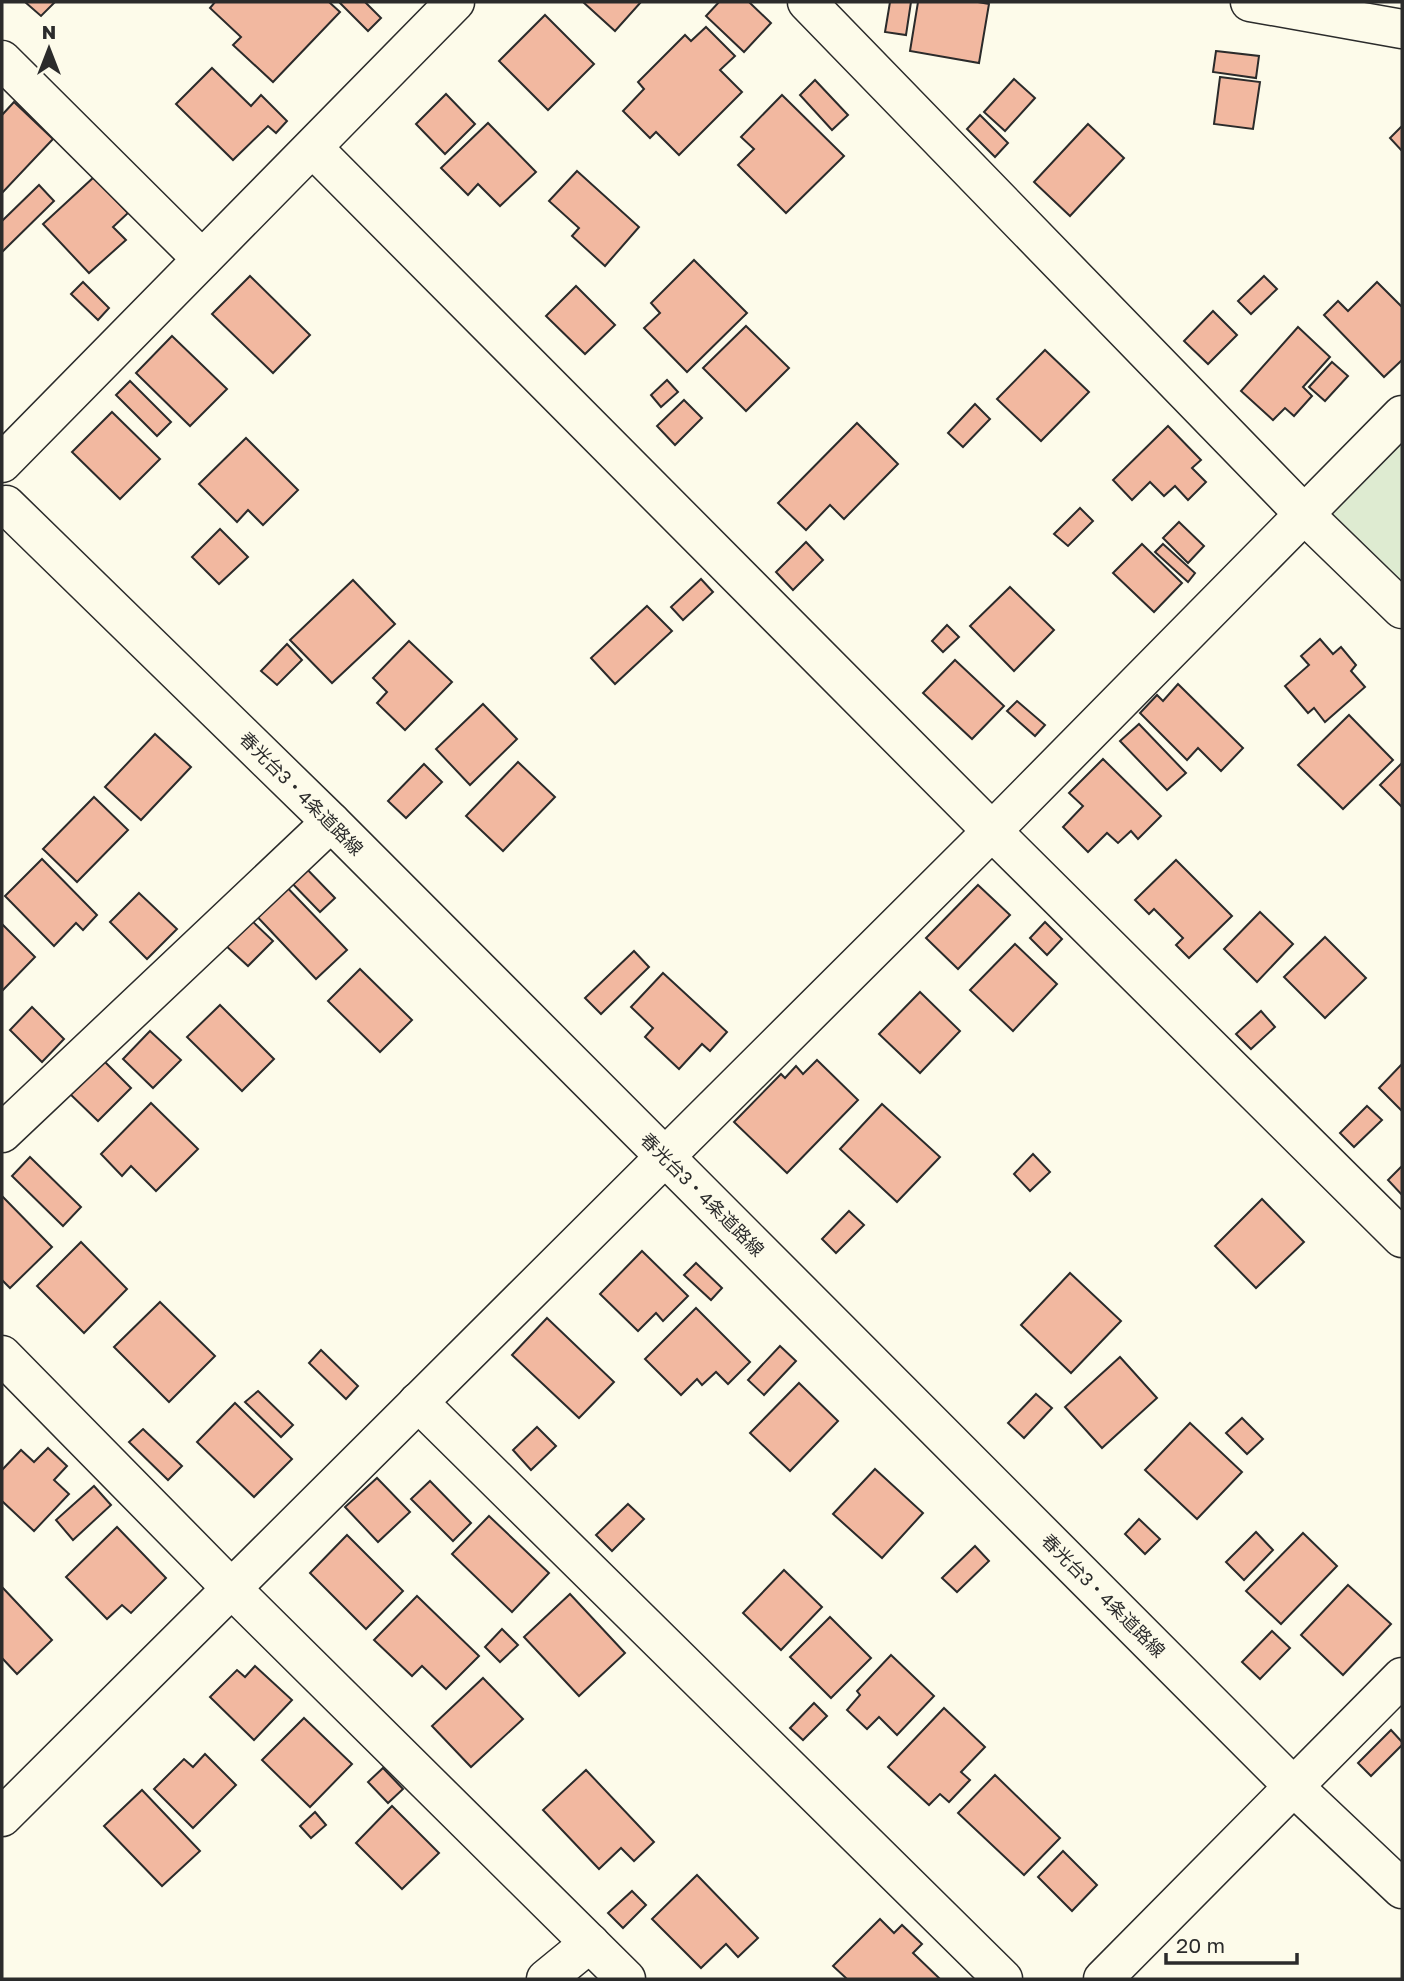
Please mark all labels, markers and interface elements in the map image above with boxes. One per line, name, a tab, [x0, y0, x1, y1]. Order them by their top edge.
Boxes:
north arrow	[14, 14, 84, 84]
text: N	[42, 20, 56, 43]
street label: 春光台3・4条道路線	[235, 727, 368, 860]
street label: 春光台3・4条道路線	[636, 1128, 769, 1261]
street label: 春光台3・4条道路線	[1037, 1529, 1170, 1662]
scale bar	[1166, 1922, 1297, 1966]
text: 20 m	[1176, 1932, 1225, 1958]

